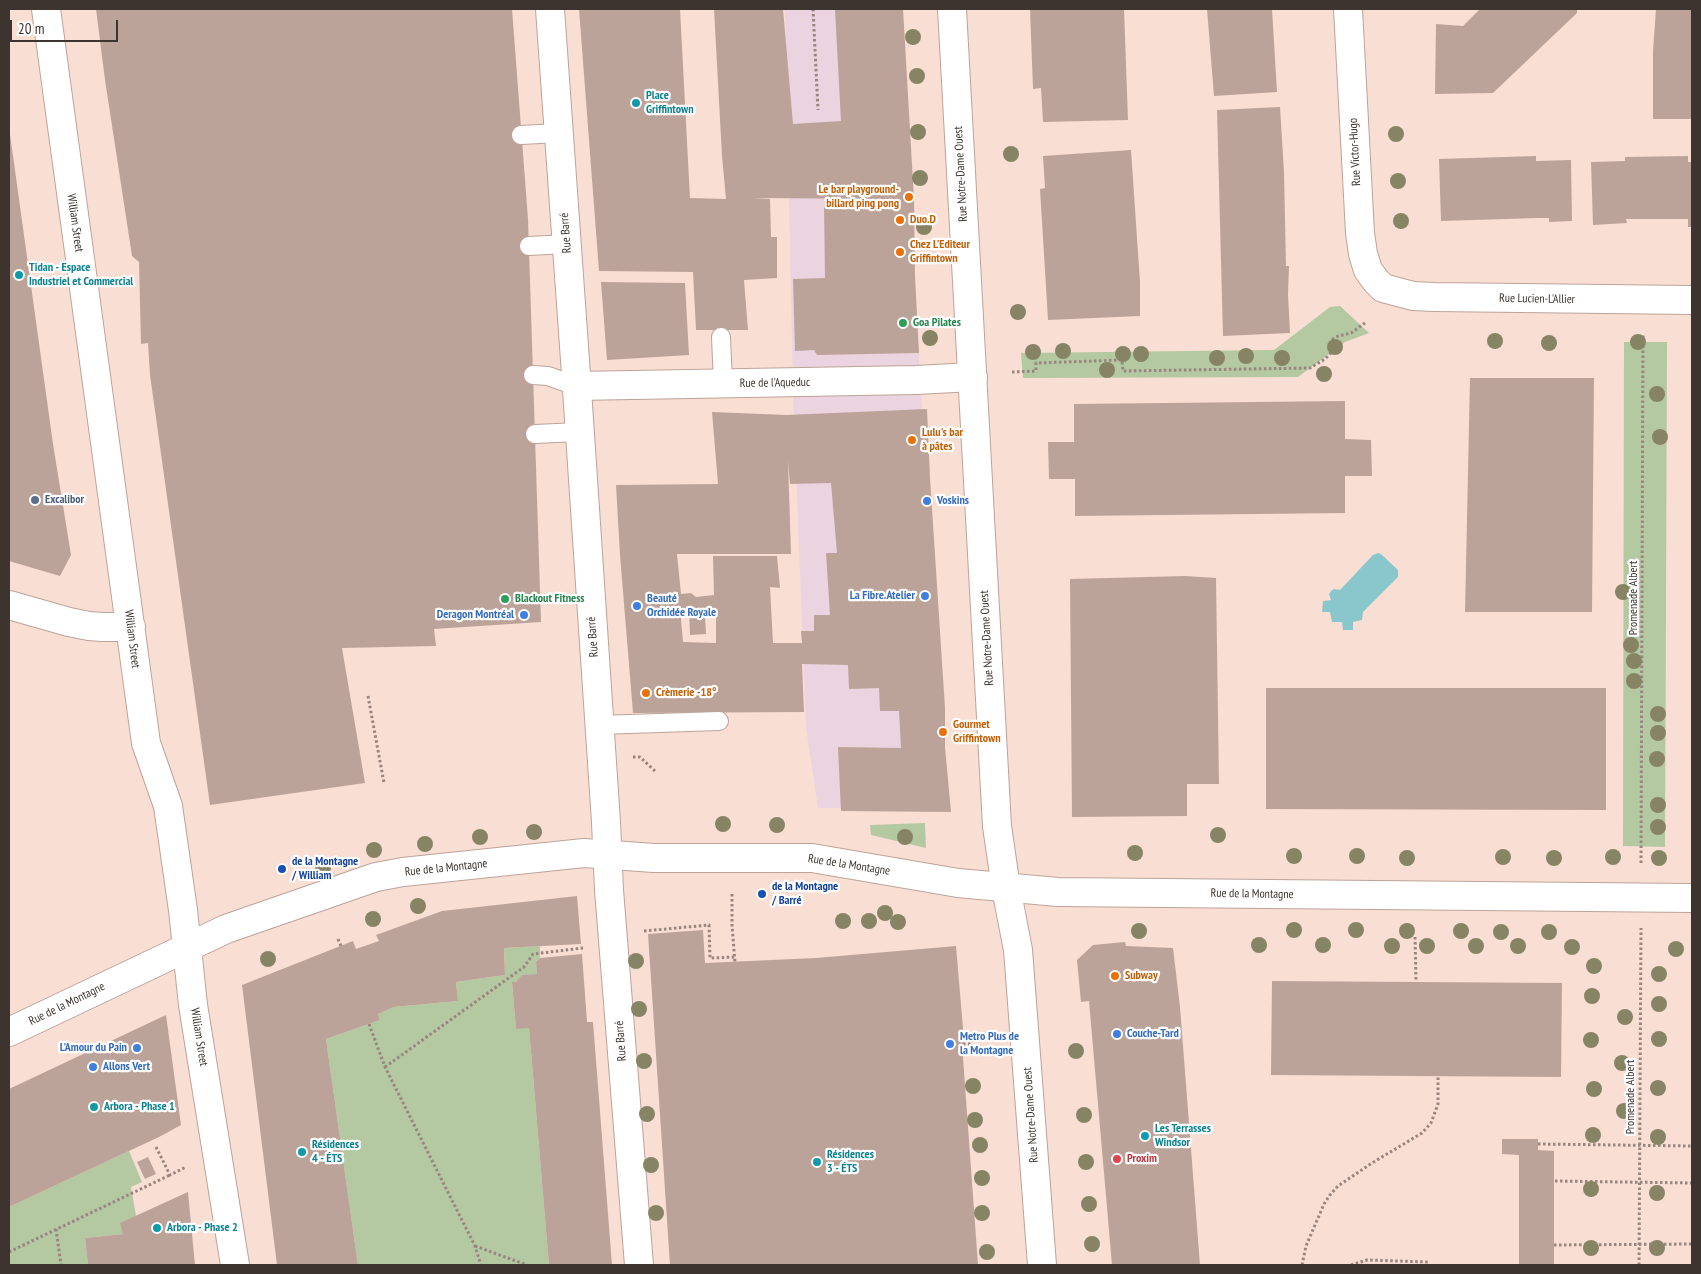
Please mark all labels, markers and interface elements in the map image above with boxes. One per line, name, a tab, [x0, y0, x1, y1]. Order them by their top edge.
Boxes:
scale bar	[12, 10, 120, 42]
text: 20 m	[18, 19, 44, 38]
place label: Place Griffintown	[646, 89, 694, 117]
marker: Place Griffintown	[630, 97, 642, 109]
street label: Rue Victor-Hugo	[1346, 118, 1364, 186]
street label: Rue Notre-Dame Ouest	[951, 126, 971, 222]
place label: Le bar playground- billard ping pong	[819, 183, 899, 211]
marker: Le bar playground- billard ping pong	[903, 191, 915, 203]
street label: William Street	[64, 193, 86, 253]
street label: Rue Barré	[557, 212, 575, 254]
place label: Duo.D	[910, 213, 936, 227]
marker: Duo.D	[894, 214, 906, 226]
place label: Chez L'Editeur Griffintown	[910, 238, 970, 266]
marker: Chez L'Editeur Griffintown	[894, 246, 906, 258]
place label: Tidan - Espace Industriel et Commercial	[29, 261, 133, 289]
marker: Tidan - Espace Industriel et Commercial	[13, 269, 25, 281]
street label: Rue Lucien-L'Allier	[1499, 291, 1575, 307]
place label: Goa Pilates	[913, 316, 961, 330]
marker: Goa Pilates	[897, 317, 909, 329]
street label: Rue de l'Aqueduc	[740, 375, 810, 391]
place label: Lulu's bar à pâtes	[922, 426, 963, 454]
marker: Lulu's bar à pâtes	[906, 434, 918, 446]
place label: Excalibor	[45, 493, 84, 507]
marker: Excalibor	[29, 494, 41, 506]
place label: Voskins	[937, 494, 969, 508]
marker: Voskins	[921, 495, 933, 507]
street label: Promenade Albert	[1627, 561, 1641, 635]
place label: La Fibre.Atelier	[850, 589, 915, 603]
marker: La Fibre.Atelier	[919, 590, 931, 602]
street label: Rue Notre-Dame Ouest	[977, 590, 997, 686]
place label: Blackout Fitness	[515, 592, 585, 606]
place label: Beauté Orchidée Royale	[647, 592, 716, 620]
marker: Blackout Fitness	[499, 593, 511, 605]
marker: Beauté Orchidée Royale	[631, 600, 643, 612]
place label: Deragon Montréal	[437, 608, 514, 622]
street label: William Street	[121, 609, 143, 669]
marker: Deragon Montréal	[518, 609, 530, 621]
street label: Rue Barré	[584, 616, 602, 658]
place label: Crèmerie -18°	[656, 686, 716, 700]
marker: Crèmerie -18°	[640, 687, 652, 699]
place label: Gourmet Griffintown	[953, 718, 1001, 746]
marker: Gourmet Griffintown	[937, 726, 949, 738]
street label: Rue de la Montagne	[807, 851, 891, 879]
place label: de la Montagne / William	[292, 855, 358, 883]
street label: Rue de la Montagne	[404, 857, 488, 879]
marker: de la Montagne / William	[276, 863, 288, 875]
place label: de la Montagne / Barré	[772, 880, 838, 908]
street label: Rue de la Montagne	[1210, 886, 1294, 902]
marker: de la Montagne / Barré	[756, 888, 768, 900]
place label: Subway	[1125, 969, 1158, 983]
marker: Subway	[1109, 970, 1121, 982]
street label: Rue de la Montagne	[27, 979, 107, 1029]
street label: William Street	[187, 1007, 211, 1067]
street label: Rue Barré	[612, 1020, 630, 1062]
place label: Couche-Tard	[1127, 1027, 1179, 1041]
marker: Couche-Tard	[1111, 1028, 1123, 1040]
place label: Metro Plus de la Montagne	[960, 1030, 1019, 1058]
marker: Metro Plus de la Montagne	[944, 1038, 956, 1050]
place label: L'Amour du Pain	[60, 1041, 127, 1055]
marker: L'Amour du Pain	[131, 1042, 143, 1054]
place label: Allons Vert	[103, 1060, 150, 1074]
street label: Promenade Albert	[1624, 1060, 1638, 1134]
marker: Allons Vert	[87, 1061, 99, 1073]
street label: Rue Notre-Dame Ouest	[1020, 1067, 1042, 1163]
place label: Arbora - Phase 1	[104, 1100, 175, 1114]
marker: Arbora - Phase 1	[88, 1101, 100, 1113]
place label: Les Terrasses Windsor	[1155, 1122, 1211, 1150]
marker: Les Terrasses Windsor	[1139, 1130, 1151, 1142]
place label: Résidences 4 - ÉTS	[312, 1138, 359, 1166]
marker: Résidences 4 - ÉTS	[296, 1146, 308, 1158]
place label: Résidences 3 - ÉTS	[827, 1148, 874, 1176]
place label: Proxim	[1127, 1152, 1157, 1166]
marker: Proxim	[1111, 1153, 1123, 1165]
marker: Résidences 3 - ÉTS	[811, 1156, 823, 1168]
place label: Arbora - Phase 2	[167, 1221, 238, 1235]
marker: Arbora - Phase 2	[151, 1222, 163, 1234]

